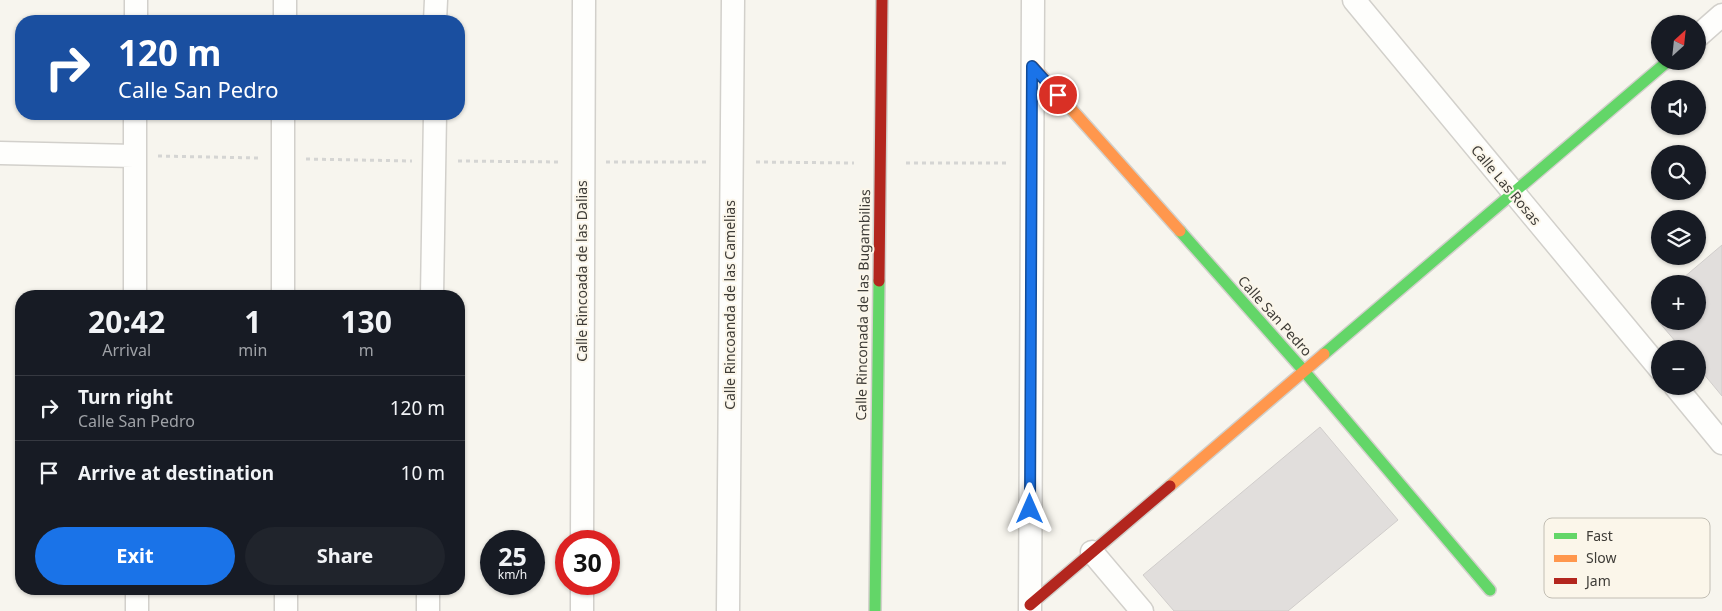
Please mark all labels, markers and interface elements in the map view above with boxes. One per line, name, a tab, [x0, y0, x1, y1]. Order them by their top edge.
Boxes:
north arrow	[1651, 15, 1706, 70]
map controls	[1651, 15, 1706, 395]
text: 120 m	[118, 29, 221, 76]
icon: right	[35, 35, 100, 100]
text: Calle San Pedro	[118, 74, 279, 104]
pin	[1037, 74, 1079, 116]
button: sound	[1651, 80, 1706, 135]
icon: arrive	[1044, 81, 1072, 109]
street label: Calle Las Rosas	[1467, 140, 1546, 229]
button: search	[1651, 145, 1706, 200]
street label: Calle Rincoada de las Dalias	[572, 180, 591, 362]
street label: Calle Rinconada de las Bugambilias	[851, 189, 874, 421]
street label: Calle Rincoanda de las Camelias	[720, 200, 739, 410]
button: layers	[1651, 210, 1706, 265]
street label: Calle San Pedro	[1234, 271, 1317, 360]
button: +	[1651, 275, 1706, 330]
text: 20:42	[88, 301, 165, 342]
text: 1	[244, 301, 261, 342]
text: 130	[340, 301, 392, 342]
text: Arrival	[102, 339, 151, 361]
text: min	[238, 339, 267, 361]
text: m	[359, 339, 374, 361]
button: −	[1651, 340, 1706, 395]
text: Turn right	[78, 384, 173, 410]
icon: right	[35, 394, 63, 422]
text: 120 m	[390, 395, 445, 421]
text: Calle San Pedro	[78, 410, 195, 432]
icon: arrive	[35, 459, 63, 487]
text: Arrive at destination	[78, 460, 274, 486]
text: 10 m	[401, 460, 445, 486]
position arrow	[1003, 482, 1055, 534]
legend	[1544, 518, 1710, 598]
text: Fast	[1586, 526, 1613, 545]
button: Exit	[35, 527, 235, 585]
button: Share	[245, 527, 445, 585]
speed limit sign: 30	[555, 530, 620, 595]
text: 25	[498, 539, 527, 573]
text: Slow	[1586, 548, 1617, 567]
text: km/h	[498, 566, 527, 583]
text: Jam	[1584, 571, 1611, 590]

